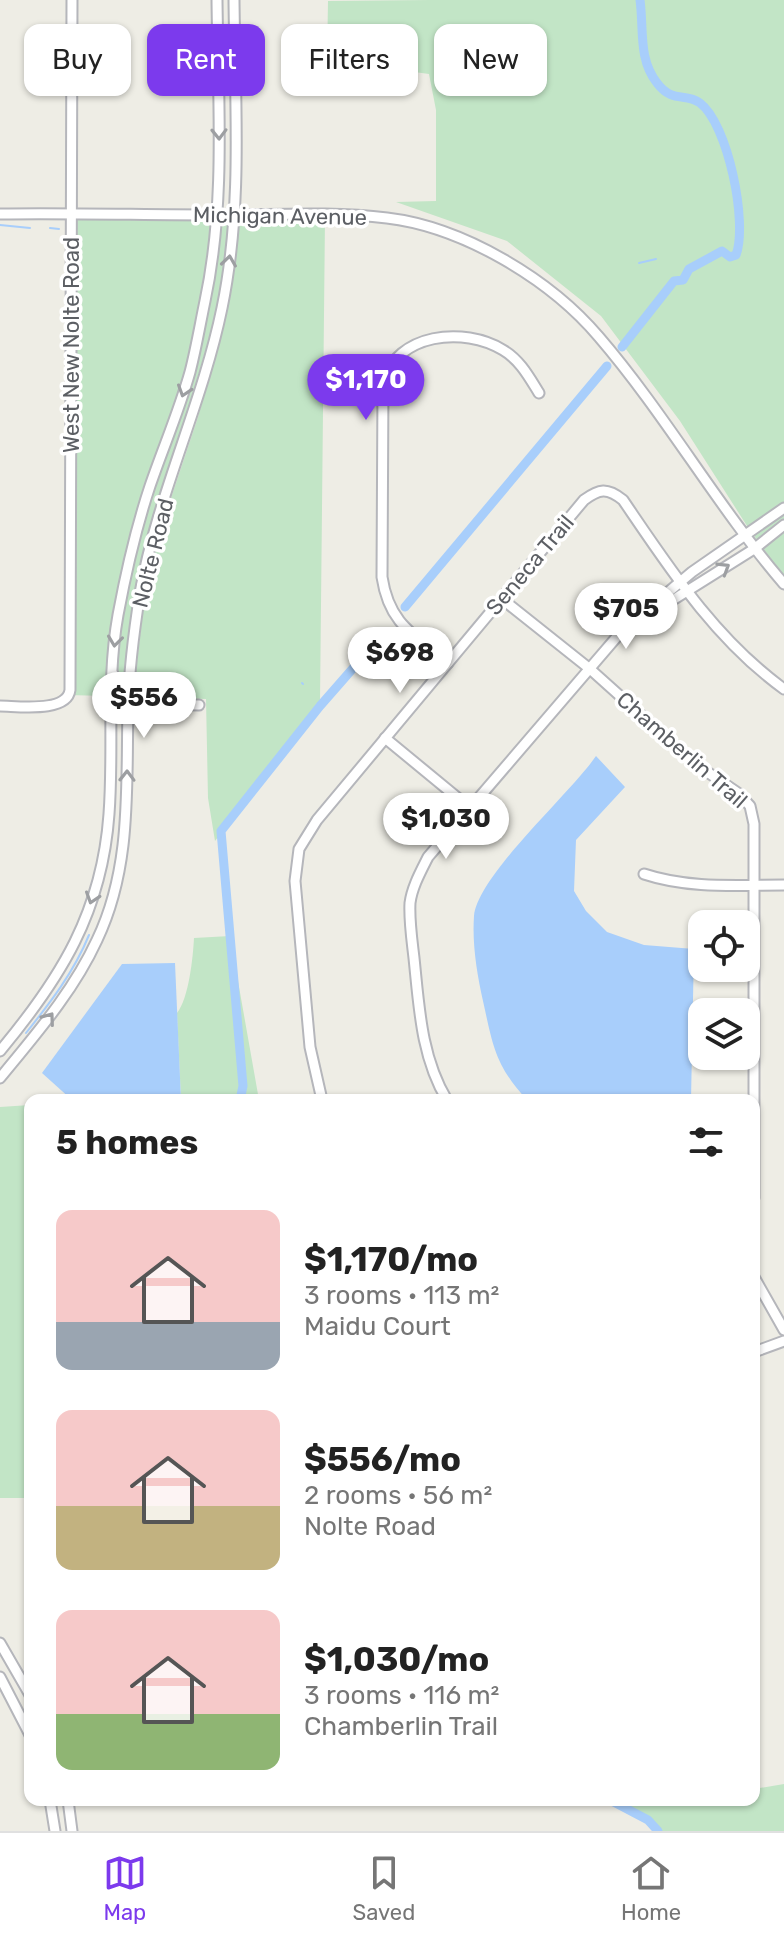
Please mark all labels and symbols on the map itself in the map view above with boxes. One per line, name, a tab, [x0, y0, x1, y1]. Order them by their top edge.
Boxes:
one-way arrow	[210, 128, 227, 141]
street label: Michigan Avenue	[193, 201, 367, 231]
street label: West New Nolte Road	[58, 237, 85, 453]
one-way arrow	[220, 255, 237, 268]
pin: $1,170	[301, 354, 431, 422]
one-way arrow	[177, 383, 193, 397]
street label: Nolte Road	[126, 496, 180, 610]
street label: Seneca Trail	[480, 509, 580, 621]
one-way arrow	[715, 563, 730, 578]
pin: $705	[579, 583, 673, 651]
pin: $698	[353, 627, 447, 695]
one-way arrow	[107, 634, 124, 648]
pin: $556	[97, 672, 191, 740]
street label: Chamberlin Trail	[611, 686, 753, 814]
one-way arrow	[118, 769, 136, 782]
pin: $1,030	[381, 793, 511, 861]
one-way arrow	[86, 891, 102, 905]
one-way arrow	[39, 1012, 54, 1026]

